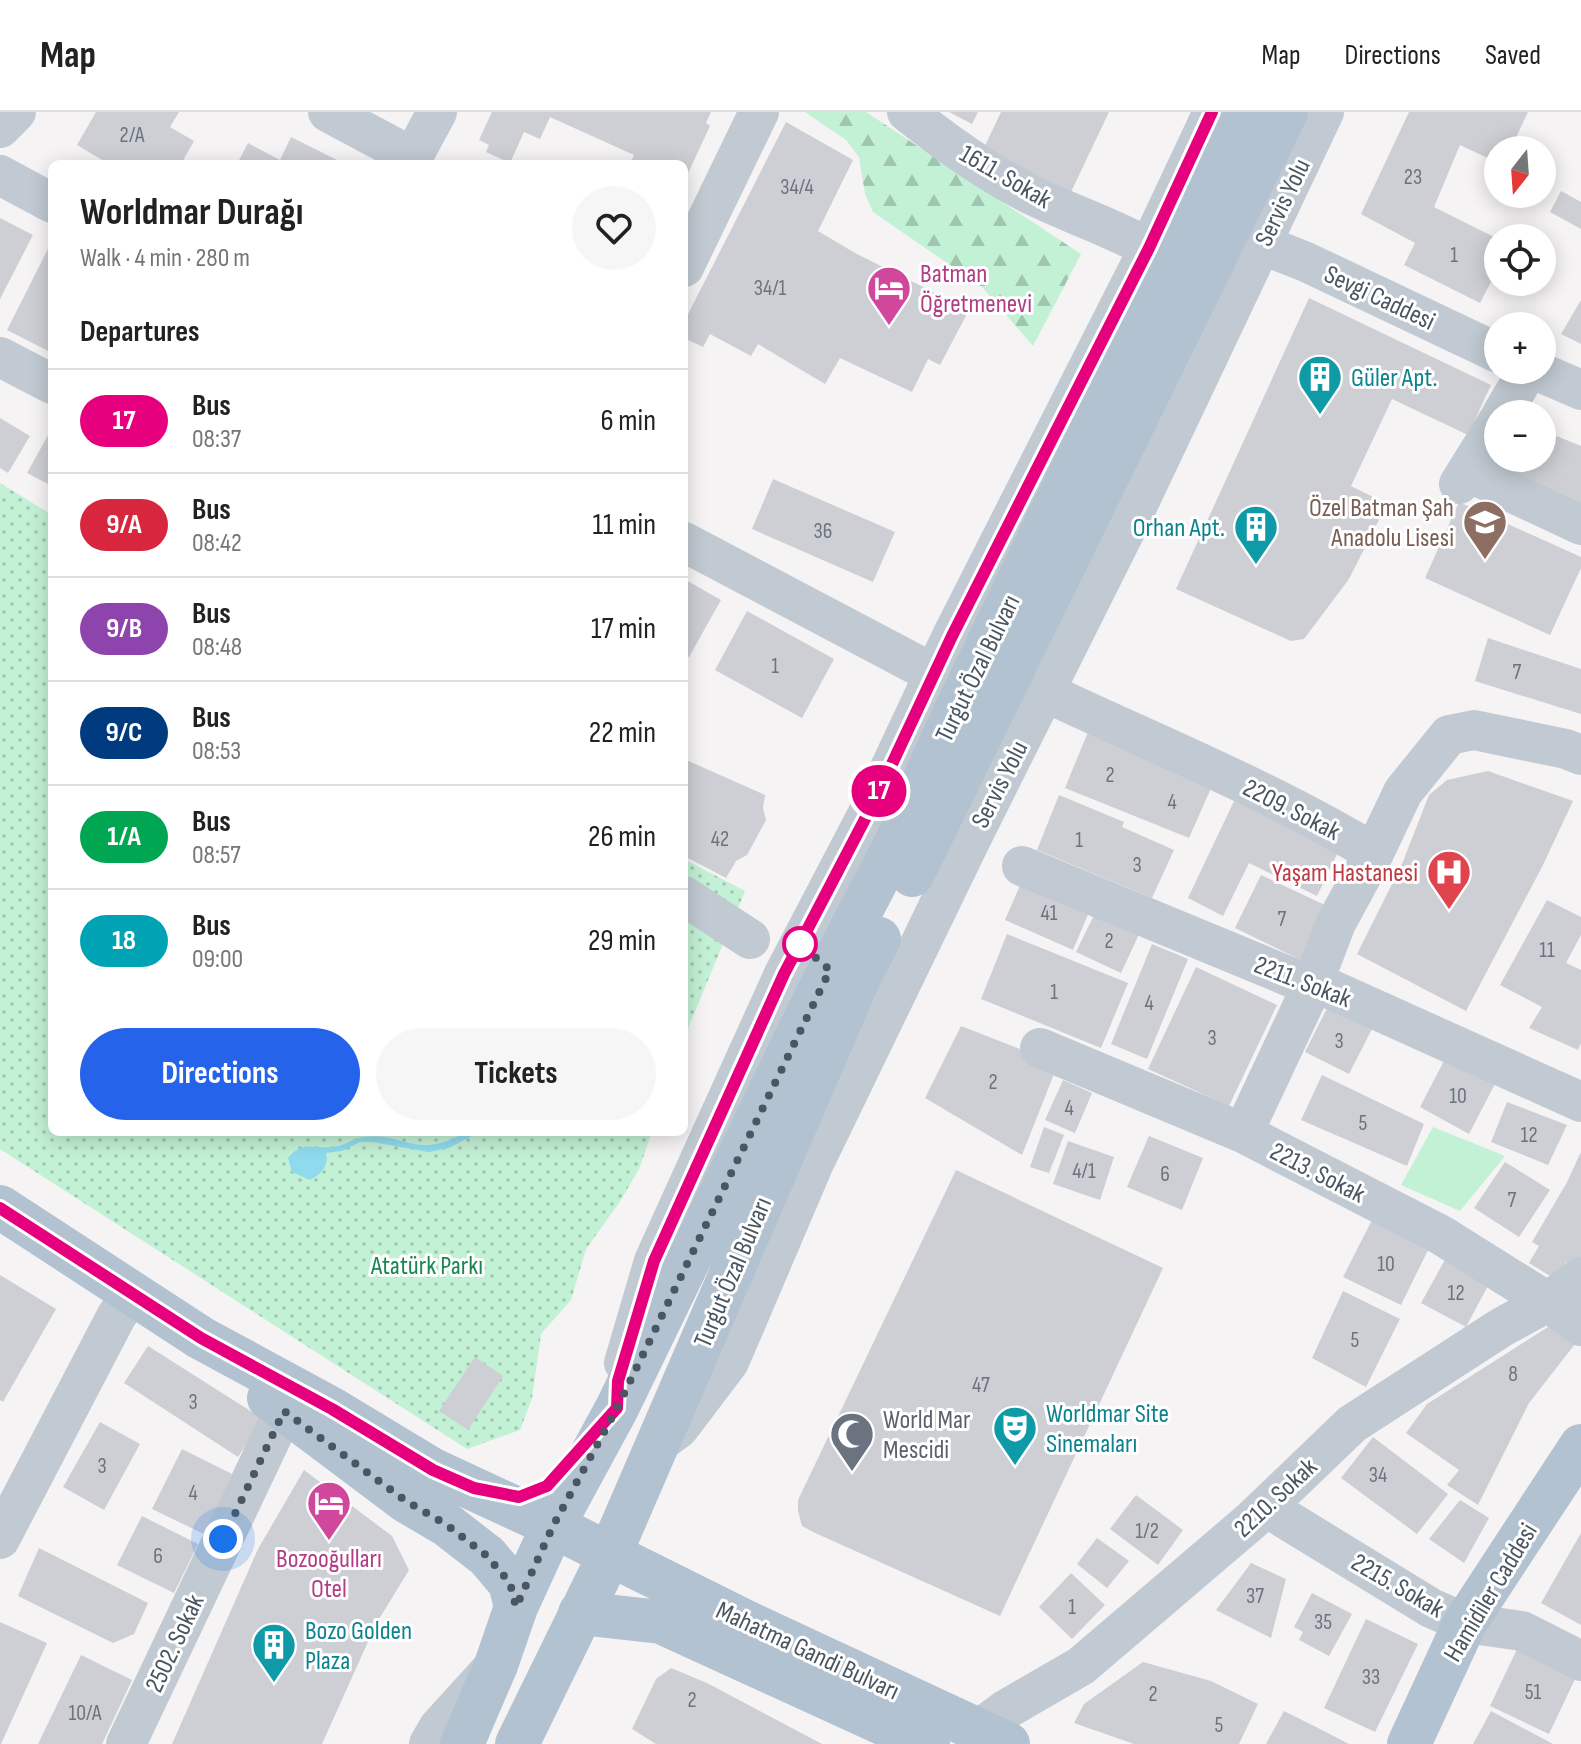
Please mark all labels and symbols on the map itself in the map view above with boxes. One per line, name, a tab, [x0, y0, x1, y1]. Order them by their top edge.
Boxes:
house number: 2/A	[119, 122, 145, 149]
north arrow	[1484, 136, 1556, 208]
street label: 1611. Sokak	[954, 139, 1056, 216]
street label: Servis Yolu	[1249, 154, 1318, 252]
house number: 23	[1404, 164, 1422, 191]
house number: 34/4	[780, 174, 814, 201]
house number: 1	[1450, 242, 1458, 269]
place label: Batman Öğretmenevi	[920, 259, 1032, 320]
street label: Sevgi Caddesi	[1319, 259, 1440, 337]
hotel icon: Batman Öğretmenevi	[865, 264, 913, 327]
house number: 34/1	[754, 275, 787, 302]
building icon: Güler Apt.	[1296, 353, 1344, 416]
place label: Güler Apt.	[1351, 363, 1437, 394]
place label: Özel Batman Şah Anadolu Lisesi	[1309, 493, 1454, 554]
school or university icon: Özel Batman Şah Anadolu Lisesi	[1461, 498, 1509, 561]
building icon: Orhan Apt.	[1232, 503, 1280, 566]
place label: Orhan Apt.	[1133, 513, 1225, 544]
house number: 36	[814, 518, 832, 545]
street label: Turgut Özal Bulvarı	[929, 590, 1027, 747]
house number: 1	[771, 653, 779, 680]
house number: 7	[1513, 659, 1522, 686]
street label: Servis Yolu	[965, 736, 1035, 833]
house number: 2	[1105, 762, 1115, 789]
line badge: 17	[843, 765, 915, 817]
street label: 2209. Sokak	[1238, 773, 1345, 848]
house number: 4	[1167, 789, 1177, 816]
house number: 42	[711, 826, 729, 853]
house number: 1	[1075, 827, 1083, 854]
hospital icon: Yaşam Hastanesi	[1425, 848, 1473, 911]
house number: 3	[1132, 852, 1142, 879]
place label: Yaşam Hastanesi	[1272, 858, 1418, 889]
house number: 41	[1041, 900, 1058, 927]
house number: 7	[1278, 906, 1287, 933]
unlabelled marker	[783, 927, 817, 961]
house number: 2	[1104, 928, 1114, 955]
house number: 11	[1539, 937, 1555, 964]
street label: 2211. Sokak	[1250, 950, 1355, 1015]
house number: 1	[1050, 979, 1058, 1006]
house number: 4	[1144, 990, 1154, 1017]
house number: 3	[1207, 1025, 1217, 1052]
house number: 3	[1334, 1028, 1344, 1055]
house number: 2	[988, 1069, 998, 1096]
house number: 10	[1449, 1083, 1467, 1110]
house number: 4	[1064, 1095, 1074, 1122]
house number: 5	[1359, 1110, 1368, 1137]
house number: 12	[1520, 1122, 1538, 1149]
street label: 2213. Sokak	[1265, 1136, 1370, 1210]
house number: 4/1	[1072, 1158, 1096, 1185]
house number: 6	[1160, 1161, 1170, 1188]
house number: 7	[1508, 1187, 1517, 1214]
street label: Turgut Özal Bulvarı	[688, 1193, 779, 1352]
park label: Atatürk Parkı	[370, 1251, 483, 1282]
house number: 10	[1377, 1251, 1395, 1278]
house number: 12	[1447, 1280, 1465, 1307]
house number: 5	[1351, 1327, 1360, 1354]
house number: 8	[1508, 1361, 1518, 1388]
house number: 47	[972, 1372, 990, 1399]
house number: 3	[188, 1389, 198, 1416]
place label: Worldmar Site Sinemaları	[1046, 1399, 1169, 1460]
theatre icon: Worldmar Site Sinemaları	[991, 1404, 1039, 1467]
place label: World Mar Mescidi	[883, 1405, 971, 1466]
mosque icon: World Mar Mescidi	[828, 1410, 876, 1473]
street label: 2210. Sokak	[1228, 1452, 1324, 1544]
house number: 3	[97, 1453, 107, 1480]
house number: 34	[1369, 1462, 1387, 1489]
hotel icon: Bozooğulları Otel	[305, 1479, 353, 1542]
house number: 4	[188, 1480, 198, 1507]
house number: 1/2	[1135, 1518, 1159, 1545]
street label: Hamidiler Caddesi	[1438, 1518, 1545, 1668]
your location	[203, 1519, 243, 1559]
house number: 6	[153, 1543, 163, 1570]
place label: Bozooğulları Otel	[276, 1544, 382, 1605]
street label: 2215. Sokak	[1345, 1547, 1449, 1625]
house number: 37	[1246, 1583, 1264, 1610]
street label: 2502. Sokak	[139, 1590, 211, 1697]
house number: 1	[1068, 1594, 1076, 1621]
street label: Mahatma Gandi Bulvarı	[711, 1595, 904, 1707]
house number: 35	[1314, 1609, 1332, 1636]
place label: Bozo Golden Plaza	[305, 1616, 412, 1677]
building icon: Bozo Golden Plaza	[250, 1621, 298, 1684]
house number: 33	[1362, 1664, 1380, 1691]
house number: 51	[1525, 1679, 1542, 1706]
house number: 2	[1148, 1681, 1158, 1708]
house number: 2	[687, 1687, 697, 1714]
house number: 10/A	[68, 1700, 102, 1727]
house number: 5	[1215, 1712, 1224, 1739]

